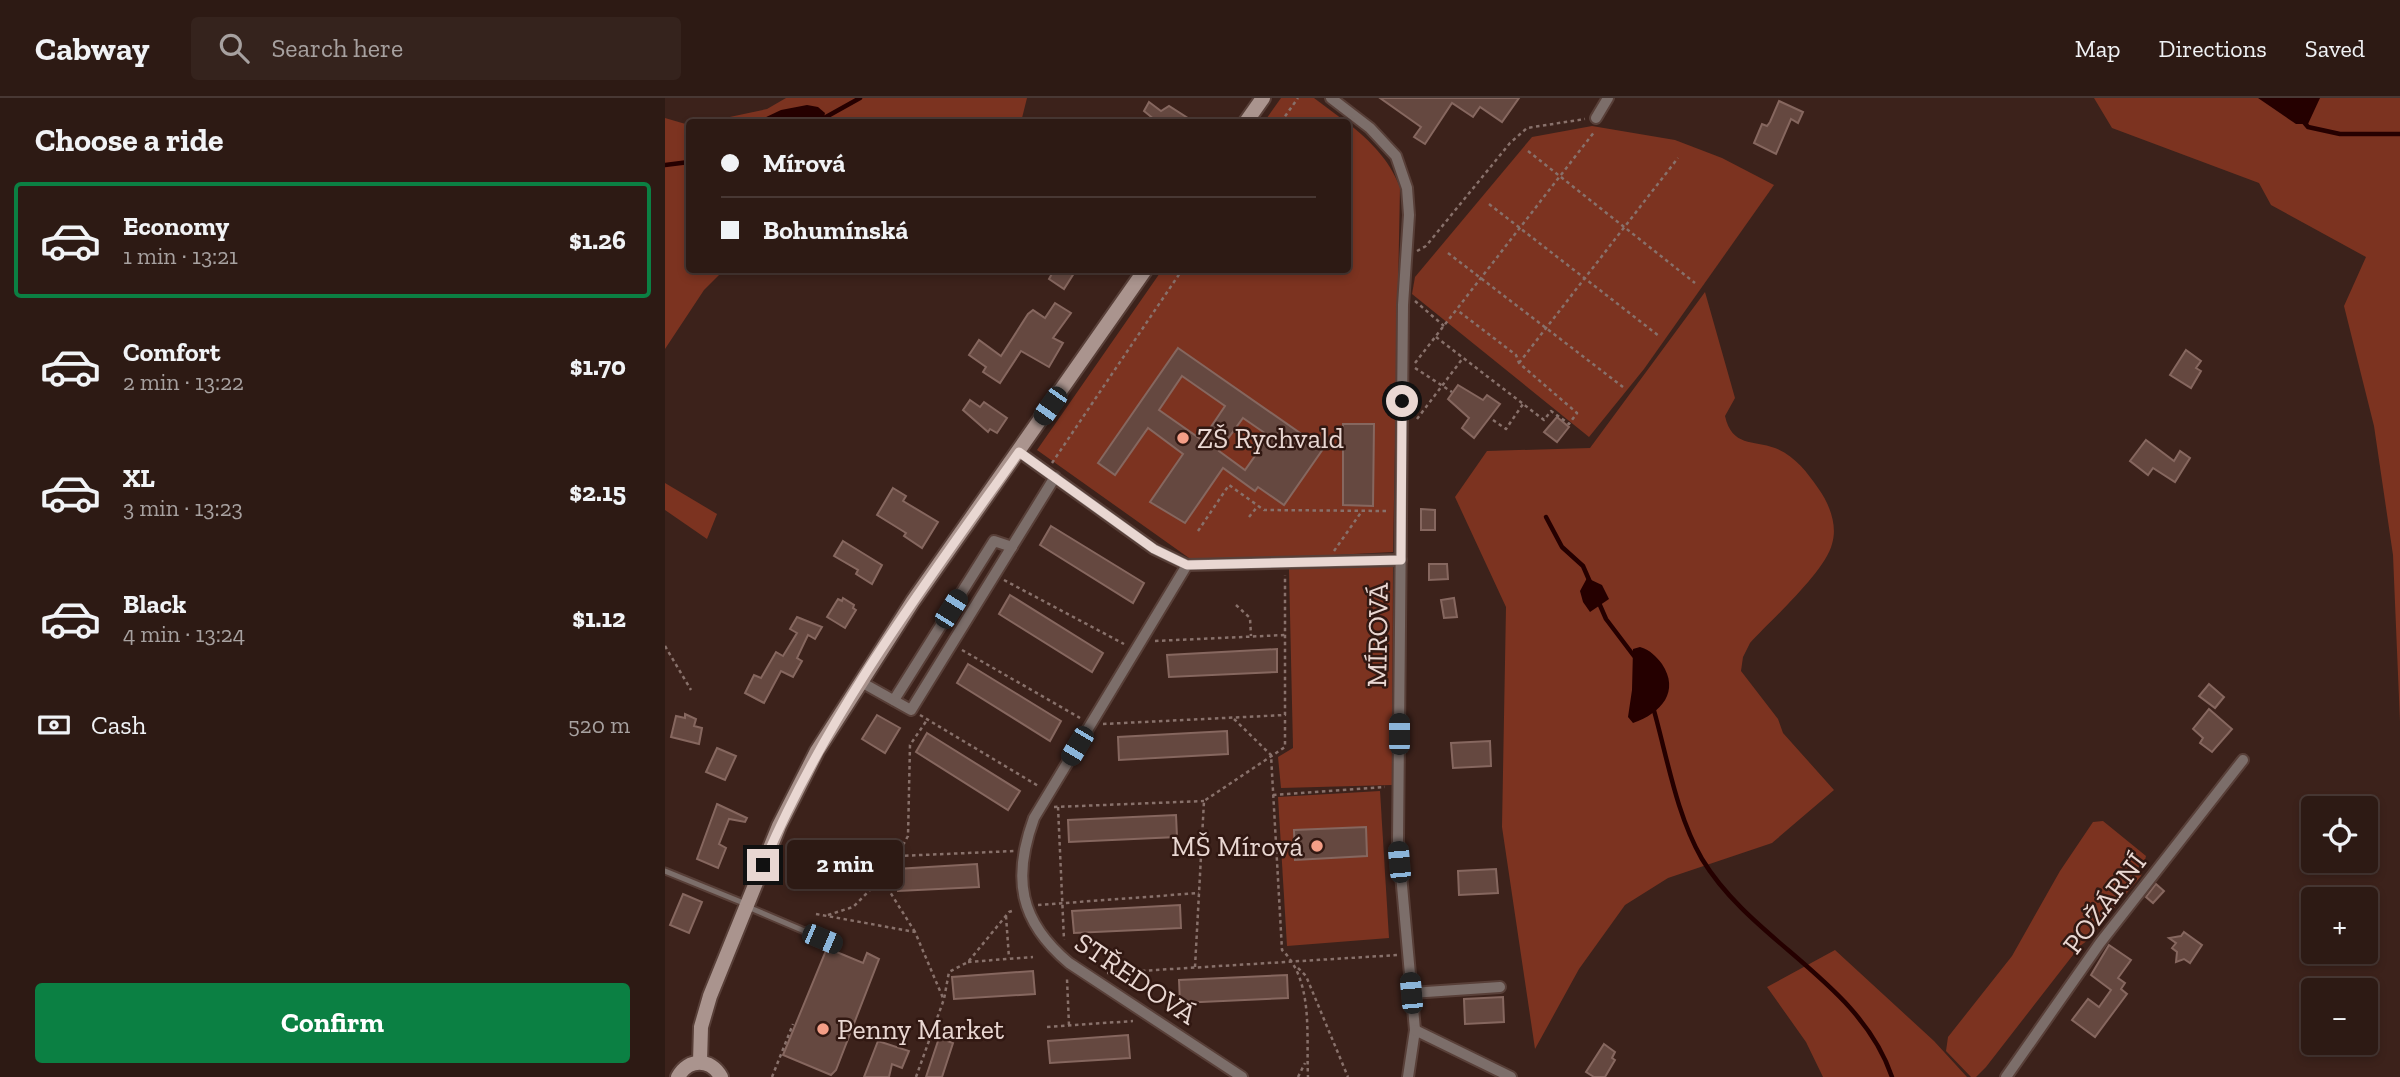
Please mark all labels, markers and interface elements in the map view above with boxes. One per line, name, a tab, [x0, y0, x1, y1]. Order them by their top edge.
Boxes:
search box	[191, 17, 681, 80]
text: Cabway	[35, 29, 149, 68]
icon: search	[215, 29, 253, 67]
text: Search here	[271, 32, 403, 64]
text: Map	[2075, 34, 2121, 63]
text: Directions	[2159, 34, 2267, 63]
text: Saved	[2305, 34, 2365, 63]
text: Choose a ride	[35, 121, 223, 159]
text: Mírová	[763, 147, 845, 179]
icon: car	[39, 209, 102, 272]
text: Economy	[123, 210, 229, 242]
text: Bohumínská	[763, 214, 909, 246]
text: $1.26	[569, 224, 626, 256]
text: 1 min · 13:21	[123, 242, 238, 270]
icon: car	[39, 335, 102, 398]
text: Comfort	[123, 336, 220, 368]
text: $1.70	[570, 350, 626, 382]
text: 2 min · 13:22	[123, 368, 244, 396]
car	[1030, 383, 1071, 429]
route start	[1386, 385, 1418, 417]
place label: ZŠ Rychvald	[1197, 422, 1344, 455]
marker: ZŠ Rychvald	[1175, 430, 1191, 446]
icon: car	[39, 461, 102, 524]
text: XL	[123, 462, 155, 494]
text: $2.15	[569, 476, 626, 508]
text: 3 min · 13:23	[123, 494, 243, 522]
street label: MÍROVÁ	[1360, 581, 1395, 688]
car	[931, 586, 972, 632]
icon: car	[39, 587, 102, 650]
text: Black	[123, 588, 186, 620]
text: $1.12	[572, 602, 626, 634]
text: 4 min · 13:24	[123, 620, 245, 648]
icon: cash	[35, 706, 73, 744]
text: Cash	[91, 709, 146, 741]
text: 520 m	[568, 711, 630, 739]
car	[1389, 713, 1410, 755]
car	[1058, 723, 1097, 769]
map controls	[2301, 796, 2378, 1055]
button: locate	[2301, 796, 2378, 873]
place label: MŠ Mírová	[1171, 830, 1303, 863]
marker: MŠ Mírová	[1309, 838, 1325, 854]
callout: 2 min	[787, 840, 903, 890]
car	[1387, 840, 1412, 884]
street label: POŽÁRNÍ	[2056, 846, 2153, 960]
route end	[747, 849, 779, 881]
text: 2 min	[816, 850, 874, 878]
button: +	[2301, 887, 2378, 964]
car	[799, 921, 846, 957]
street label: STŘEDOVÁ	[1069, 926, 1204, 1032]
car	[1399, 971, 1424, 1015]
button: −	[2301, 978, 2378, 1055]
button: Confirm	[35, 983, 630, 1063]
place label: Penny Market	[837, 1013, 1005, 1046]
marker: Penny Market	[815, 1021, 831, 1037]

